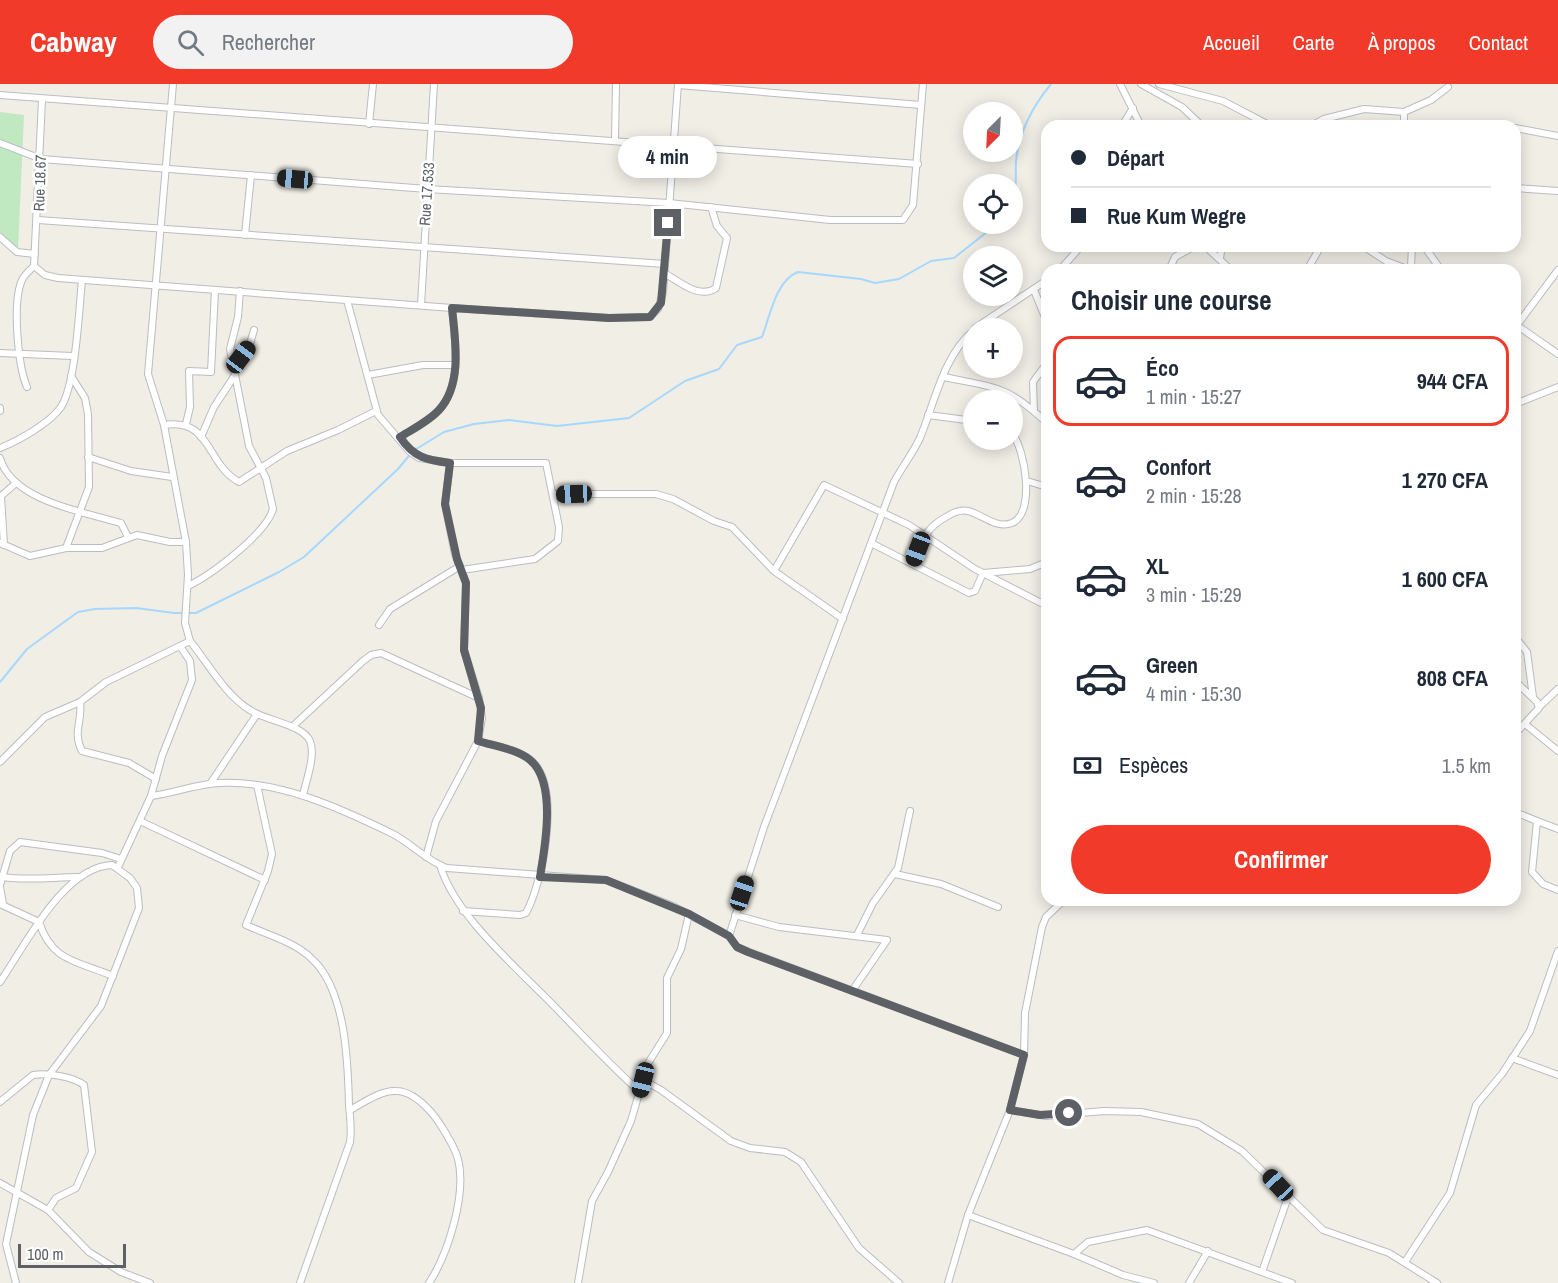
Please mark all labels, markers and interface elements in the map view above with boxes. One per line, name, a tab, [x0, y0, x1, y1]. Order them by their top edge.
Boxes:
search box	[153, 15, 573, 69]
text: Cabway	[30, 23, 117, 61]
icon: search	[174, 26, 207, 59]
text: Rechercher	[222, 27, 315, 57]
text: Accueil	[1203, 28, 1260, 57]
text: Carte	[1293, 28, 1335, 57]
text: À propos	[1368, 28, 1436, 57]
text: Contact	[1469, 28, 1528, 57]
north arrow	[963, 102, 1023, 162]
map controls	[963, 102, 1023, 450]
callout: 4 min	[618, 136, 718, 178]
text: 4 min	[646, 143, 689, 170]
text: Départ	[1107, 143, 1164, 173]
street label: Rue 18.67	[28, 154, 51, 212]
street label: Rue 17.533	[414, 161, 439, 226]
car	[276, 168, 314, 190]
button: locate	[963, 174, 1023, 234]
text: Rue Kum Wegre	[1107, 201, 1246, 231]
route end	[654, 209, 681, 236]
button: layers	[963, 246, 1023, 306]
text: Choisir une course	[1071, 282, 1272, 318]
button: +	[963, 318, 1023, 378]
car	[223, 337, 259, 377]
text: Éco	[1146, 353, 1179, 383]
icon: car	[1074, 354, 1128, 408]
text: 944 CFA	[1417, 366, 1488, 396]
text: 1 min · 15:27	[1146, 383, 1242, 410]
button: −	[963, 390, 1023, 450]
text: Confort	[1146, 452, 1211, 482]
icon: car	[1074, 453, 1128, 507]
text: 1 270 CFA	[1402, 465, 1488, 495]
text: 2 min · 15:28	[1146, 482, 1242, 509]
car	[556, 484, 592, 504]
car	[903, 529, 933, 569]
text: XL	[1146, 551, 1169, 581]
icon: car	[1074, 552, 1128, 606]
text: 1 600 CFA	[1402, 564, 1488, 594]
text: 3 min · 15:29	[1146, 581, 1242, 608]
text: Green	[1146, 650, 1198, 680]
icon: car	[1074, 651, 1128, 705]
text: 808 CFA	[1417, 663, 1488, 693]
text: 4 min · 15:30	[1146, 680, 1242, 707]
icon: cash	[1071, 749, 1104, 782]
text: Espèces	[1119, 750, 1188, 780]
text: 1.5 km	[1442, 752, 1491, 779]
button: Confirmer	[1071, 825, 1491, 894]
car	[728, 873, 756, 913]
car	[630, 1060, 656, 1100]
route start	[1055, 1099, 1082, 1126]
car	[1259, 1166, 1297, 1204]
scale bar	[18, 1241, 126, 1268]
text: 100 m	[27, 1243, 63, 1265]

